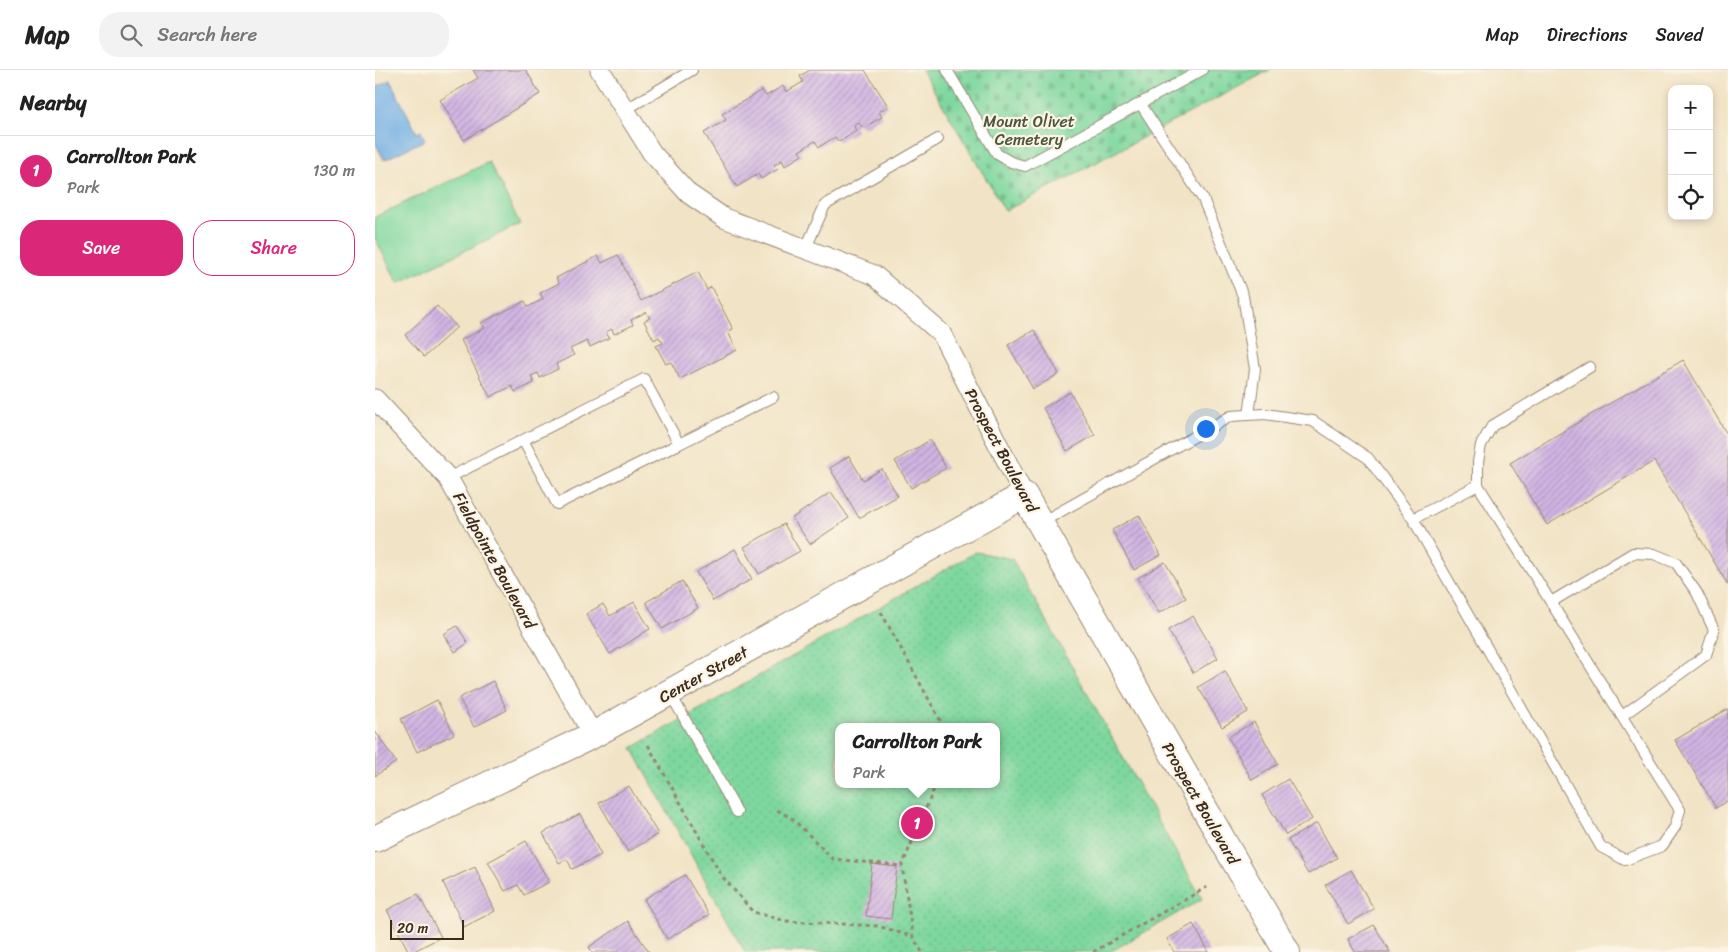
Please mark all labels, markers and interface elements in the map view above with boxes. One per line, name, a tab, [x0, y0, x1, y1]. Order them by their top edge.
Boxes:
search box	[99, 12, 449, 57]
text: Map	[25, 14, 69, 56]
text: Search here	[157, 18, 257, 51]
text: Map	[1486, 19, 1519, 51]
text: Directions	[1547, 19, 1628, 51]
text: Saved	[1656, 19, 1703, 51]
icon: search	[117, 21, 145, 49]
text: Nearby	[20, 84, 86, 122]
map controls	[1668, 85, 1713, 220]
button: +	[1668, 85, 1713, 130]
park label: Mount Olivet Cemetery	[983, 107, 1075, 154]
button: −	[1668, 130, 1713, 175]
text: Carrollton Park	[67, 140, 196, 173]
text: 1	[33, 156, 39, 185]
text: 130 m	[313, 156, 355, 185]
text: Park	[67, 173, 100, 202]
button: locate	[1668, 175, 1713, 220]
button: Save	[20, 220, 183, 276]
button: Share	[193, 220, 355, 276]
street label: Prospect Boulevard	[956, 383, 1047, 519]
your location	[1193, 416, 1219, 442]
street label: Fieldpointe Boulevard	[445, 486, 545, 636]
street label: Center Street	[653, 638, 754, 711]
popup	[835, 723, 1000, 788]
text: Carrollton Park	[853, 725, 982, 758]
street label: Prospect Boulevard	[1154, 736, 1248, 871]
text: Park	[853, 758, 886, 787]
pin: 1	[901, 804, 933, 842]
text: 20 m	[397, 916, 428, 941]
scale bar	[390, 917, 464, 940]

